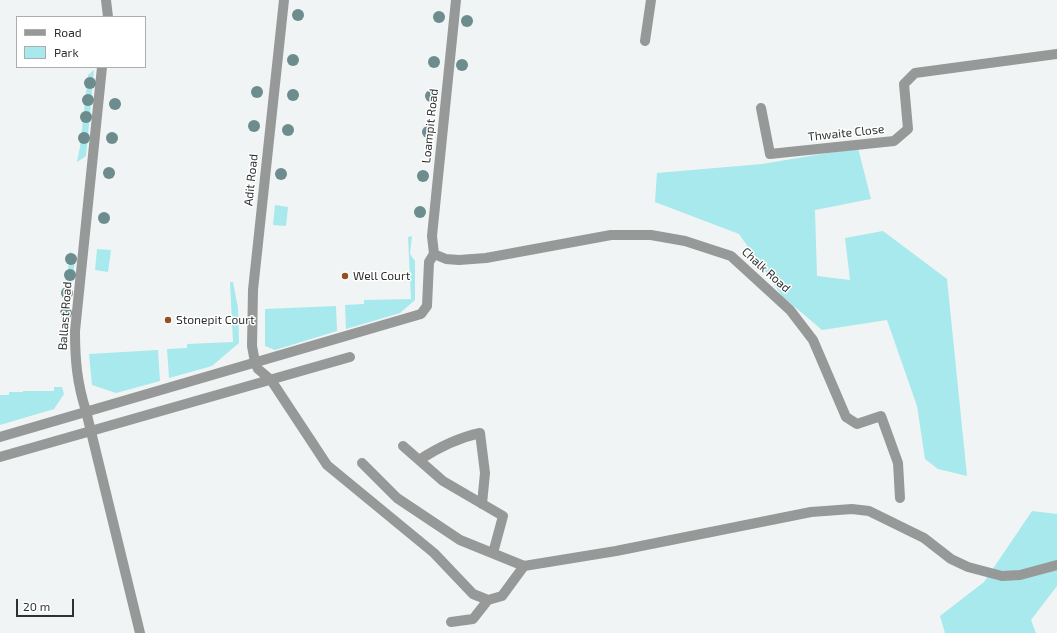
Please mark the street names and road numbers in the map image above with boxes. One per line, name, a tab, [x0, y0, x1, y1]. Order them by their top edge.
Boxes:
street label: Loampit Road	[419, 88, 441, 164]
street label: Thwaite Close	[807, 122, 885, 144]
street label: Adit Road	[241, 153, 261, 207]
street label: Chalk Road	[739, 244, 793, 296]
street label: Ballast Road	[55, 281, 75, 351]

